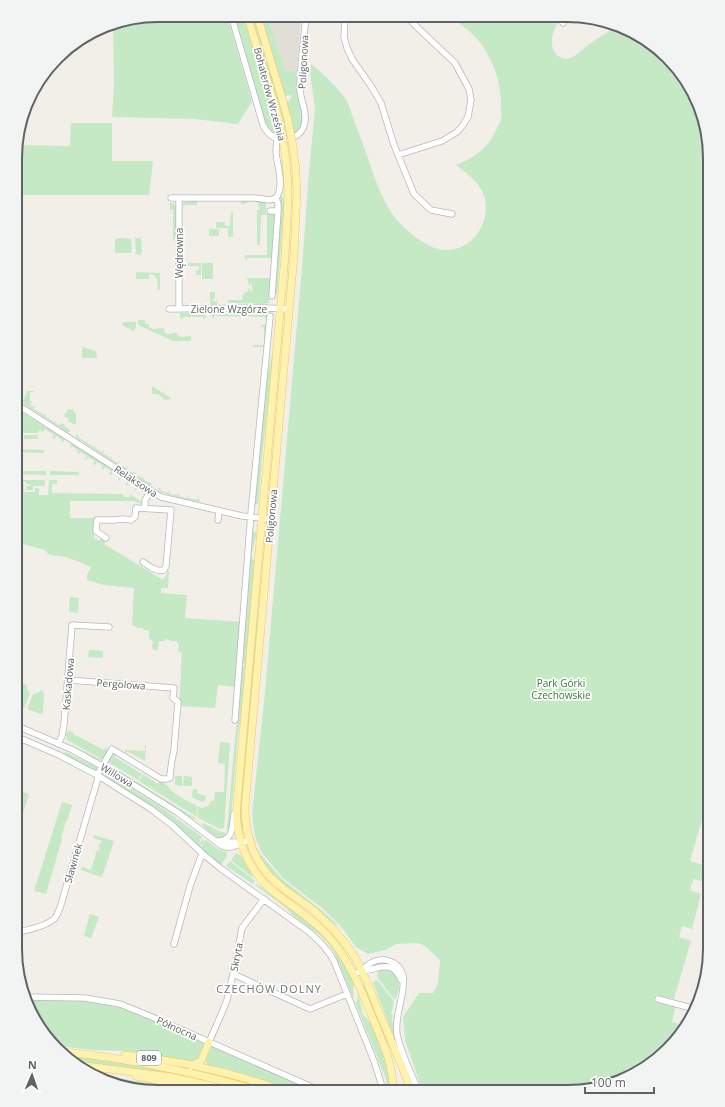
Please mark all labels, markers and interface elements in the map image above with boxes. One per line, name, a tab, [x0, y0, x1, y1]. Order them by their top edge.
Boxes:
street label: Poligonowa	[295, 35, 311, 89]
street label: Bohaterów Września	[251, 46, 289, 142]
street label: Wędrowna	[172, 228, 186, 278]
street label: Zielone Wzgórze	[191, 302, 268, 316]
street label: Relaksowa	[112, 462, 160, 500]
street label: Poligonowa	[262, 489, 280, 543]
street label: Kaskadowa	[59, 657, 77, 711]
street label: Pergolowa	[96, 675, 146, 693]
park label: Park Górki Czechowskie	[531, 676, 591, 702]
street label: Willowa	[98, 760, 136, 790]
street label: Sławinek	[61, 841, 86, 885]
street label: Skryta	[226, 941, 246, 973]
district label: CZECHÓW DOLNY	[216, 981, 322, 996]
street label: Północna	[154, 1013, 200, 1043]
road number: 809	[137, 1051, 161, 1065]
north arrow	[12, 1055, 52, 1095]
text: N	[28, 1057, 37, 1072]
scale bar	[585, 1069, 654, 1095]
text: 100 m	[591, 1074, 626, 1091]

